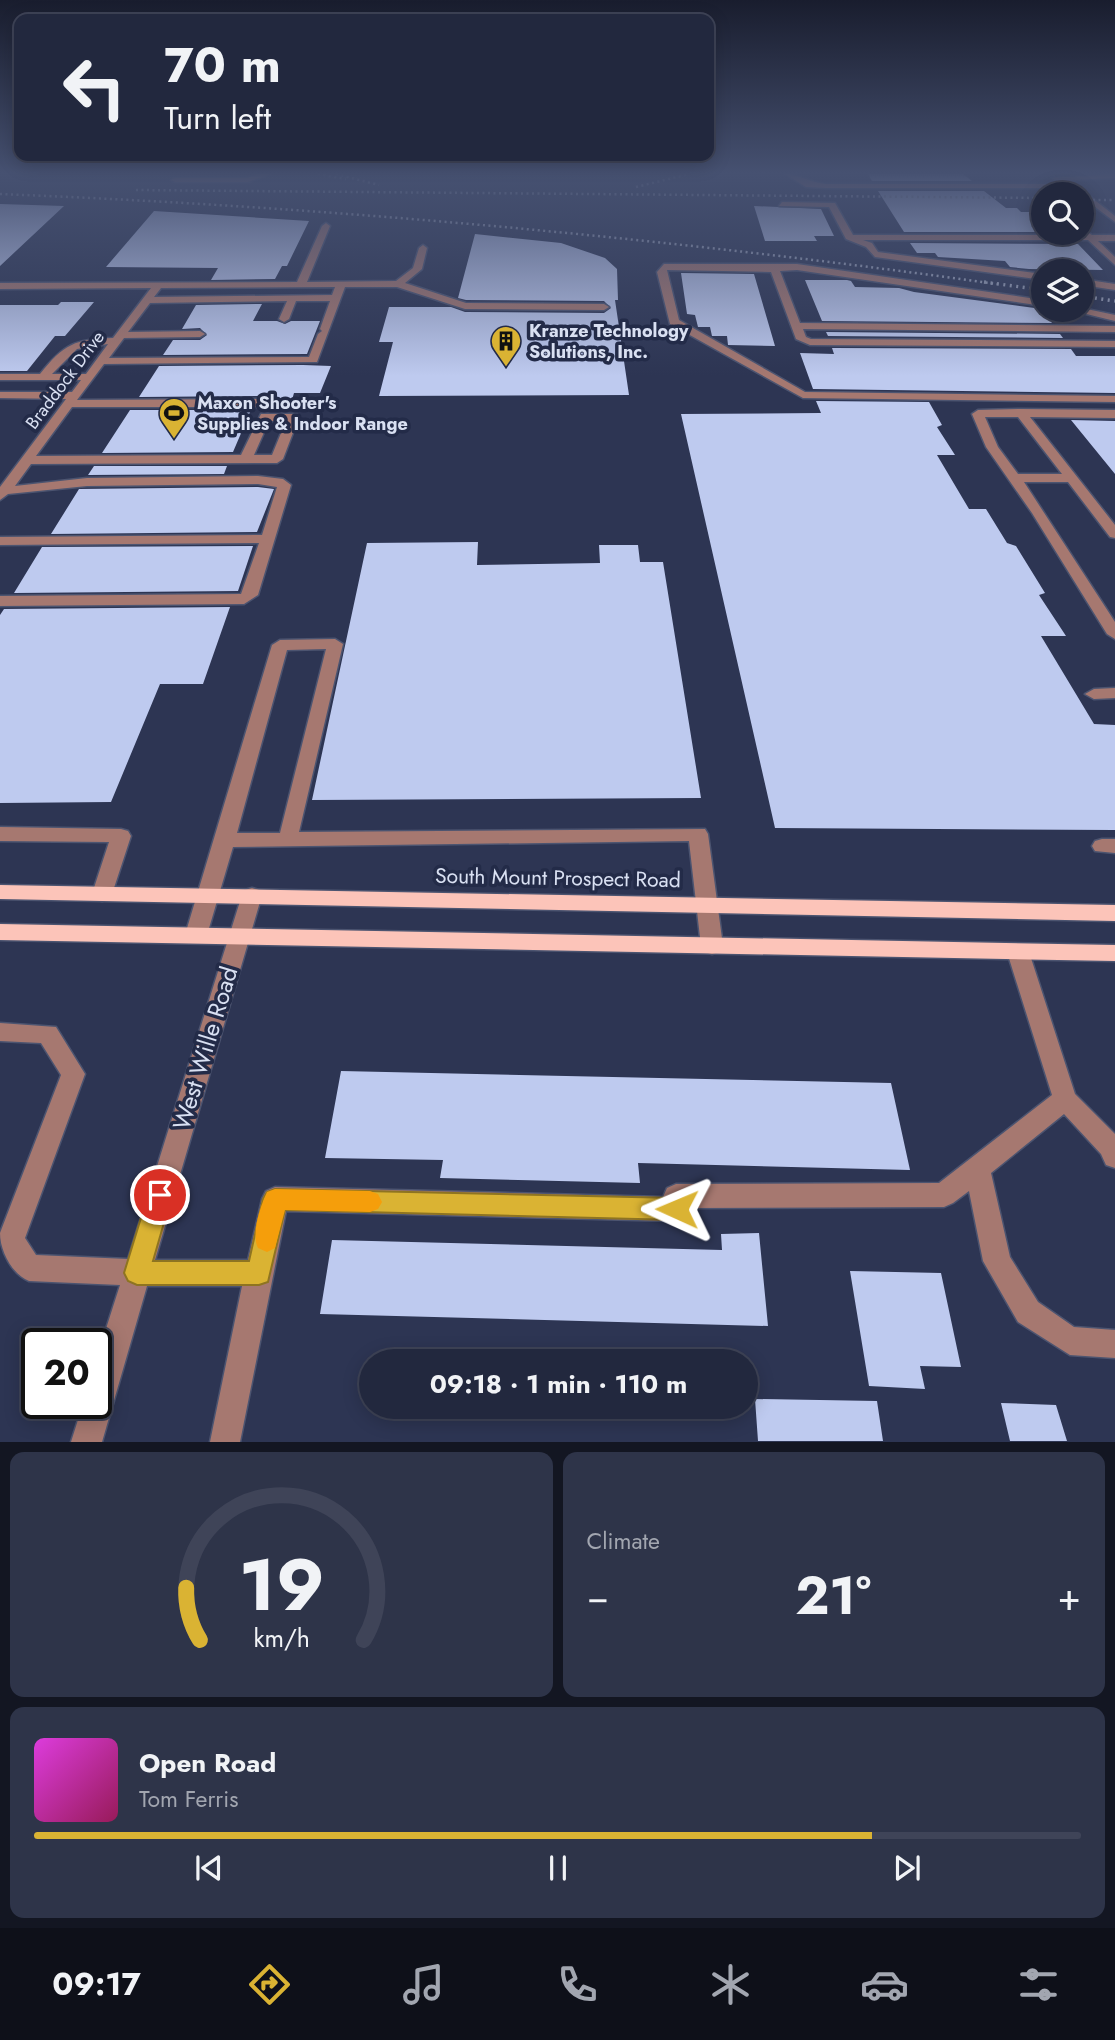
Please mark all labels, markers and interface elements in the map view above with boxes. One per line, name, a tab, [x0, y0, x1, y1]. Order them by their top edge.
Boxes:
text: 70 m	[164, 30, 281, 100]
icon: left	[49, 42, 140, 133]
text: Turn left	[164, 95, 271, 141]
map controls	[1031, 182, 1094, 322]
button: search	[1031, 182, 1094, 245]
button: layers	[1031, 259, 1094, 322]
place label: Kranze Technology Solutions, Inc.	[529, 318, 689, 365]
building icon: Kranze Technology Solutions, Inc.	[489, 324, 523, 368]
street label: Braddock Drive	[19, 325, 111, 435]
place label: Maxon Shooter's Supplies & Indoor Range	[197, 390, 408, 437]
sports icon: Maxon Shooter's Supplies & Indoor Range	[157, 396, 191, 440]
street label: South Mount Prospect Road	[435, 861, 681, 895]
street label: West Wille Road	[164, 962, 246, 1134]
pin	[130, 1165, 190, 1225]
position arrow	[640, 1172, 714, 1246]
icon: arrive	[141, 1176, 179, 1214]
speed limit sign: 20	[21, 1328, 112, 1419]
text: 09:18 · 1 min · 110 m	[430, 1365, 687, 1403]
text: Climate	[587, 1524, 660, 1558]
text: 19	[238, 1533, 324, 1638]
text: 21°	[795, 1558, 871, 1634]
text: −	[587, 1569, 609, 1624]
text: +	[1058, 1569, 1081, 1624]
text: km/h	[253, 1620, 310, 1656]
text: Open Road	[139, 1744, 276, 1782]
text: Tom Ferris	[139, 1782, 238, 1816]
icon: previous	[190, 1849, 228, 1887]
icon: pause	[539, 1849, 577, 1887]
icon: next	[888, 1849, 926, 1887]
icon: directions	[245, 1960, 294, 2009]
icon: music	[399, 1960, 448, 2009]
icon: phone	[553, 1960, 602, 2009]
icon: climate	[706, 1960, 755, 2009]
icon: car	[860, 1960, 909, 2009]
icon: filters	[1014, 1960, 1063, 2009]
text: 09:17	[52, 1961, 141, 2007]

